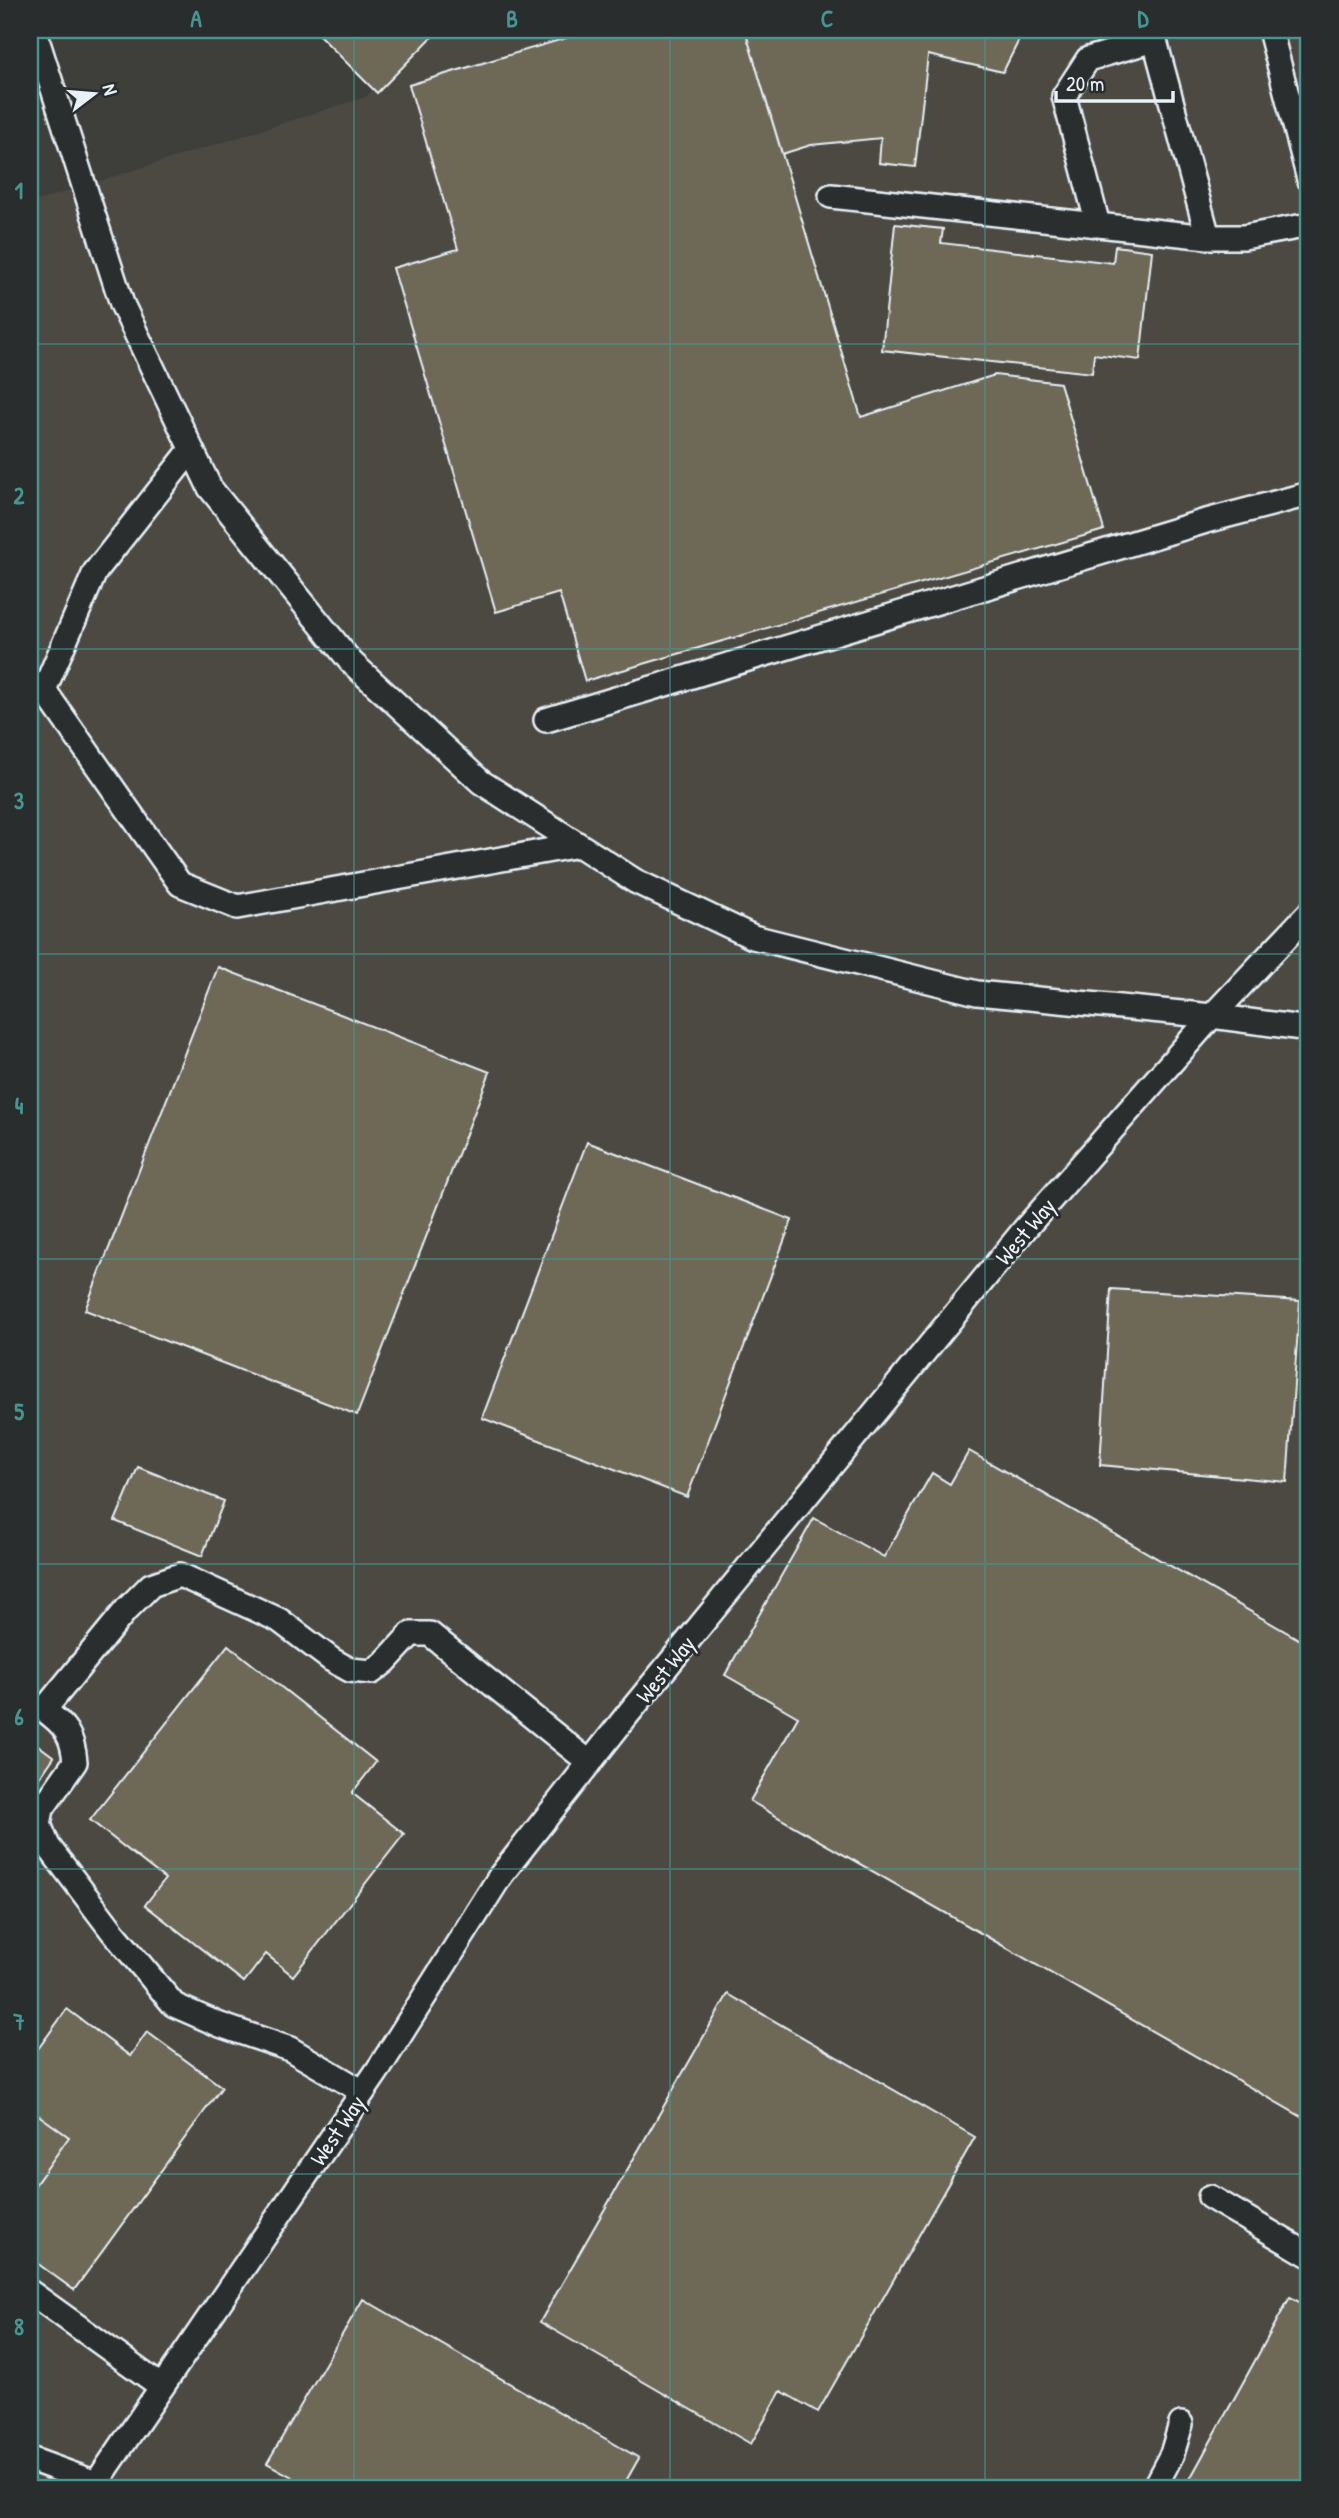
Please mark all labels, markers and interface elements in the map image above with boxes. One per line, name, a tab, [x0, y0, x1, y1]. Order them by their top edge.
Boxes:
text: A	[190, 3, 202, 34]
text: B	[506, 3, 518, 34]
text: C	[821, 3, 833, 34]
text: D	[1138, 3, 1150, 34]
north arrow	[60, 60, 130, 130]
scale bar	[1056, 60, 1173, 104]
text: 20 m	[1066, 69, 1104, 98]
text: N	[96, 81, 124, 98]
text: 1	[15, 175, 23, 206]
text: 2	[14, 480, 25, 511]
text: 3	[14, 785, 24, 816]
text: 4	[15, 1090, 24, 1121]
street label: West Way	[988, 1191, 1062, 1271]
text: 5	[14, 1396, 24, 1427]
street label: West Way	[628, 1629, 702, 1709]
text: 6	[14, 1701, 24, 1732]
text: 7	[12, 2006, 25, 2037]
street label: West Way	[302, 2089, 372, 2171]
text: 8	[14, 2311, 24, 2342]

